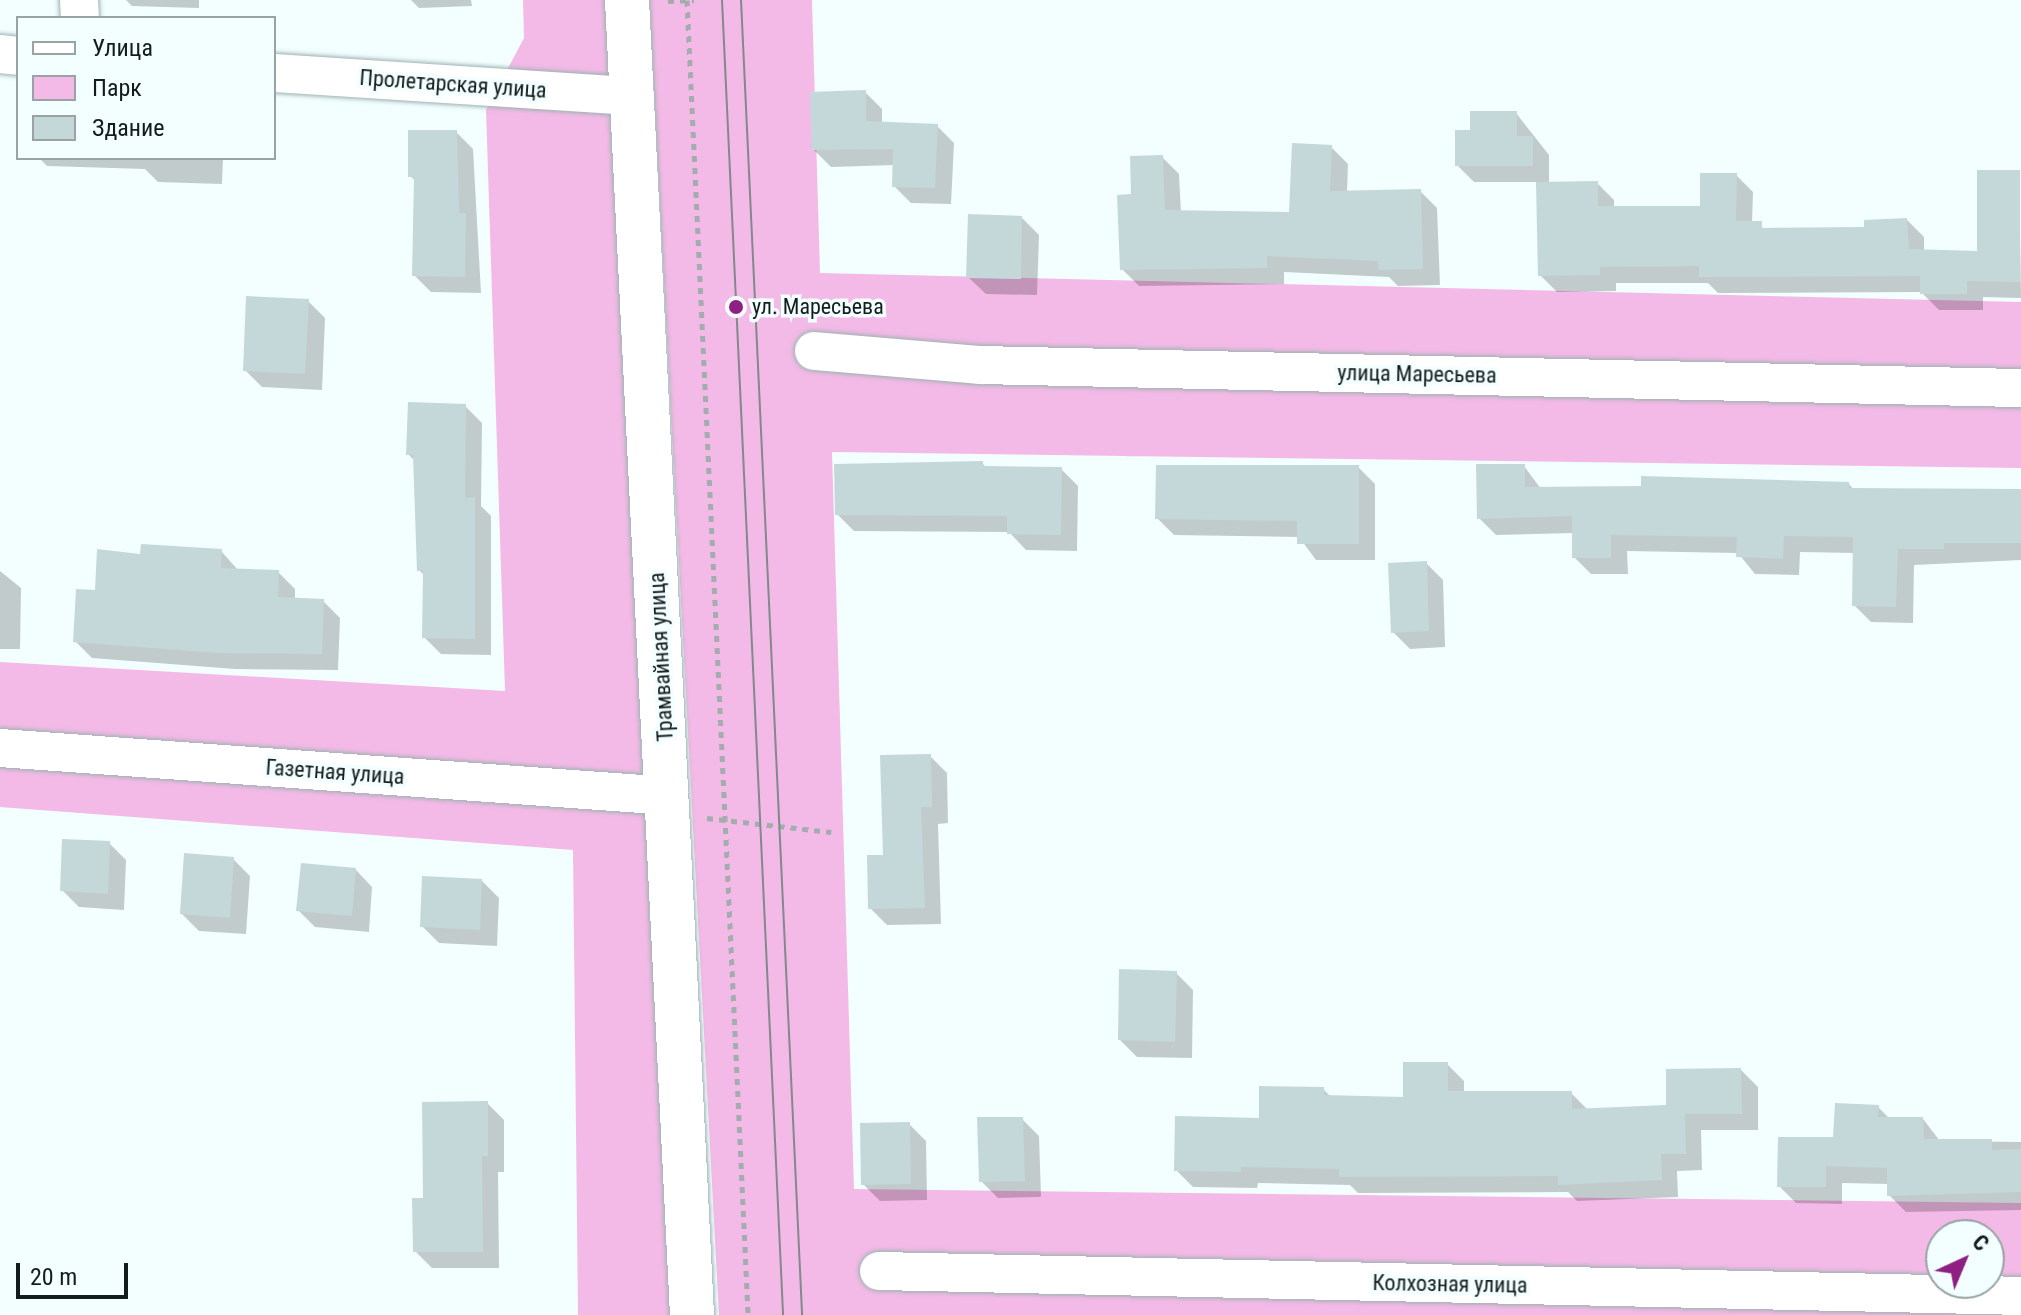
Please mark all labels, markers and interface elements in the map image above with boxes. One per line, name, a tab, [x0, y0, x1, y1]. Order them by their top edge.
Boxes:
legend	[16, 16, 276, 160]
text: Улица	[92, 34, 153, 62]
street label: Пролетарская улица	[359, 64, 547, 104]
text: Парк	[92, 74, 142, 102]
text: Здание	[92, 114, 164, 142]
place label: ул. Маресьева	[752, 294, 884, 320]
marker: ул. Маресьева	[727, 298, 745, 316]
street label: улица Маресьева	[1337, 359, 1497, 389]
street label: Трамвайная улица	[643, 572, 679, 742]
street label: Газетная улица	[265, 754, 405, 790]
north arrow	[1925, 1219, 2005, 1299]
text: С	[1967, 1229, 1994, 1256]
scale bar	[20, 1247, 132, 1297]
text: 20 m	[30, 1263, 77, 1291]
street label: Колхозная улица	[1372, 1269, 1528, 1299]

